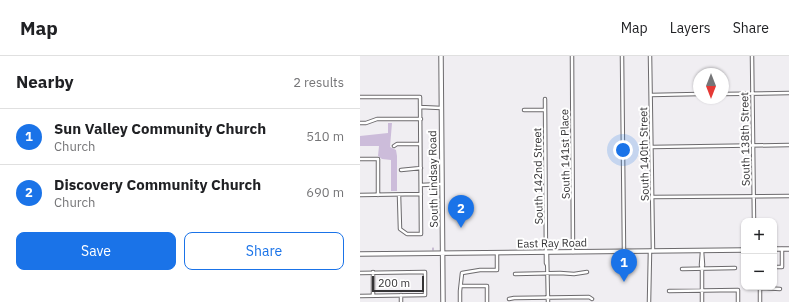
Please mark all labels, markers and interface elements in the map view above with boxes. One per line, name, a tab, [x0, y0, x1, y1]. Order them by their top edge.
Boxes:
text: Map	[20, 16, 58, 40]
text: Map	[621, 19, 648, 37]
text: Layers	[670, 19, 711, 37]
text: Share	[733, 19, 769, 37]
north arrow	[693, 68, 729, 104]
text: Nearby	[16, 71, 74, 93]
text: 2 results	[293, 74, 344, 91]
street label: South 138th Street	[737, 92, 753, 186]
street label: South 140th Street	[636, 107, 652, 201]
street label: South 141st Place	[557, 109, 573, 199]
text: Sun Valley Community Church	[54, 119, 266, 138]
street label: South 142nd Street	[530, 127, 546, 224]
text: 1	[25, 128, 33, 145]
text: 510 m	[306, 128, 344, 145]
street label: South Lindsay Road	[425, 130, 441, 228]
text: Church	[54, 138, 95, 155]
your location	[613, 140, 633, 160]
text: Discovery Community Church	[54, 175, 261, 194]
text: 2	[25, 184, 33, 201]
text: 690 m	[306, 184, 344, 201]
text: Church	[54, 194, 95, 211]
pin: 2	[448, 195, 474, 228]
map controls	[741, 218, 777, 290]
button: +	[741, 218, 777, 254]
button: Save	[16, 232, 176, 270]
button: Share	[184, 232, 344, 270]
street label: East Ray Road	[517, 235, 587, 251]
pin: 1	[611, 249, 637, 282]
button: −	[741, 254, 777, 290]
scale bar	[372, 274, 424, 293]
text: 200 m	[378, 276, 410, 290]

